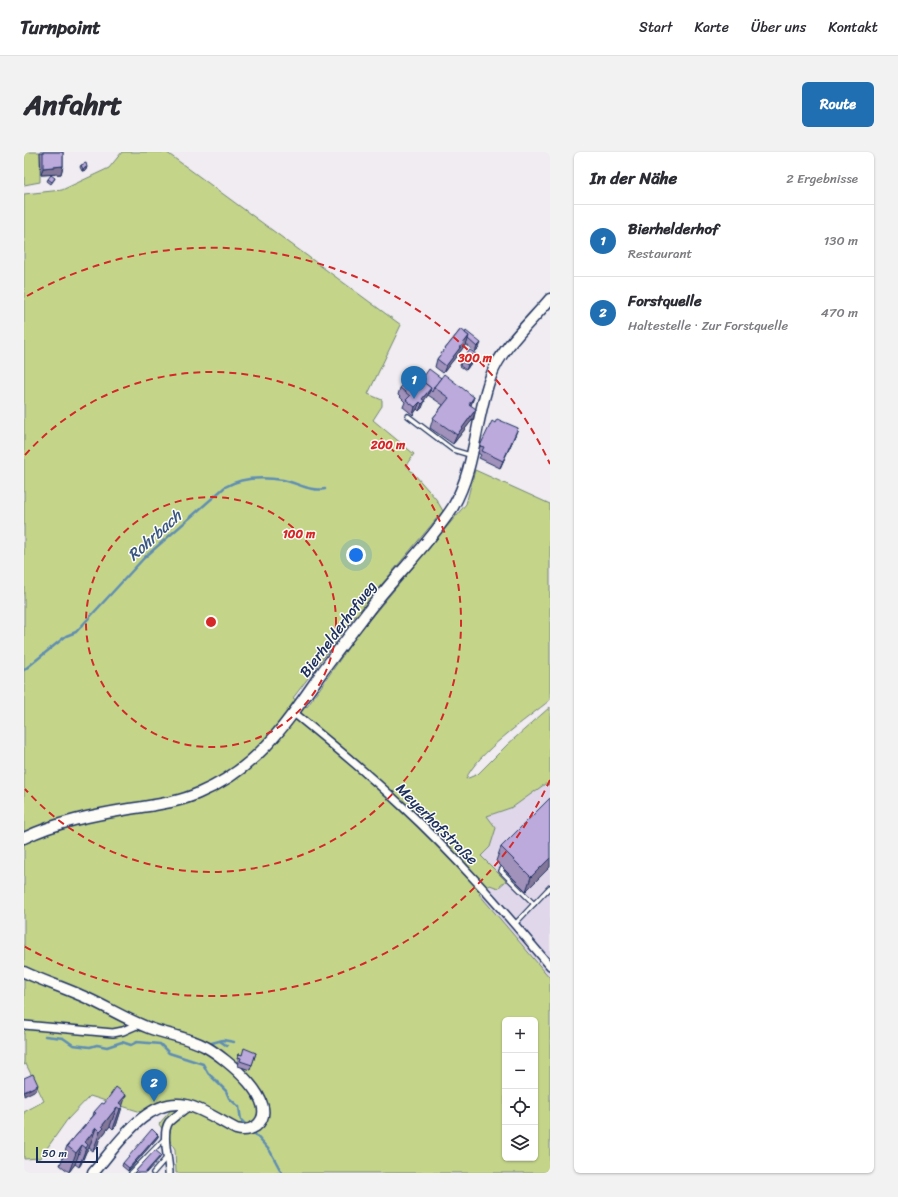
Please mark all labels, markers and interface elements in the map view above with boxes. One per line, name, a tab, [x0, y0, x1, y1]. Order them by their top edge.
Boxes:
text: Turnpoint	[20, 11, 101, 44]
text: Start	[639, 15, 672, 40]
text: Karte	[694, 15, 729, 40]
text: Über uns	[751, 15, 806, 40]
text: Kontakt	[828, 15, 878, 40]
text: Anfahrt	[24, 80, 122, 129]
button: Route	[802, 82, 874, 127]
text: In der Nähe	[590, 163, 677, 193]
text: 2 Ergebnisse	[786, 167, 858, 190]
text: Bierhelderhof	[628, 216, 719, 242]
text: 1	[600, 229, 606, 252]
text: 130 m	[824, 229, 858, 252]
text: Restaurant	[628, 242, 692, 265]
text: Forstquelle	[628, 288, 702, 314]
text: 2	[599, 301, 607, 324]
text: 470 m	[821, 301, 858, 324]
text: Haltestelle · Zur Forstquelle	[628, 314, 788, 337]
text: 300 m	[457, 347, 493, 369]
pin: 1	[401, 366, 427, 399]
text: 200 m	[370, 434, 406, 456]
water label: Rohrbach	[120, 502, 190, 568]
text: 100 m	[283, 523, 316, 545]
your location	[346, 545, 366, 565]
street label: Bierhelderhofweg	[293, 575, 383, 683]
centre of rings	[204, 615, 218, 629]
street label: Meyerhofstraße	[390, 777, 485, 872]
map controls	[502, 1017, 538, 1161]
button: +	[502, 1017, 538, 1053]
button: −	[502, 1053, 538, 1089]
pin: 2	[141, 1069, 167, 1102]
button: locate	[502, 1089, 538, 1125]
button: layers	[502, 1125, 538, 1161]
text: 50 m	[42, 1144, 67, 1163]
scale bar	[36, 1145, 98, 1164]

